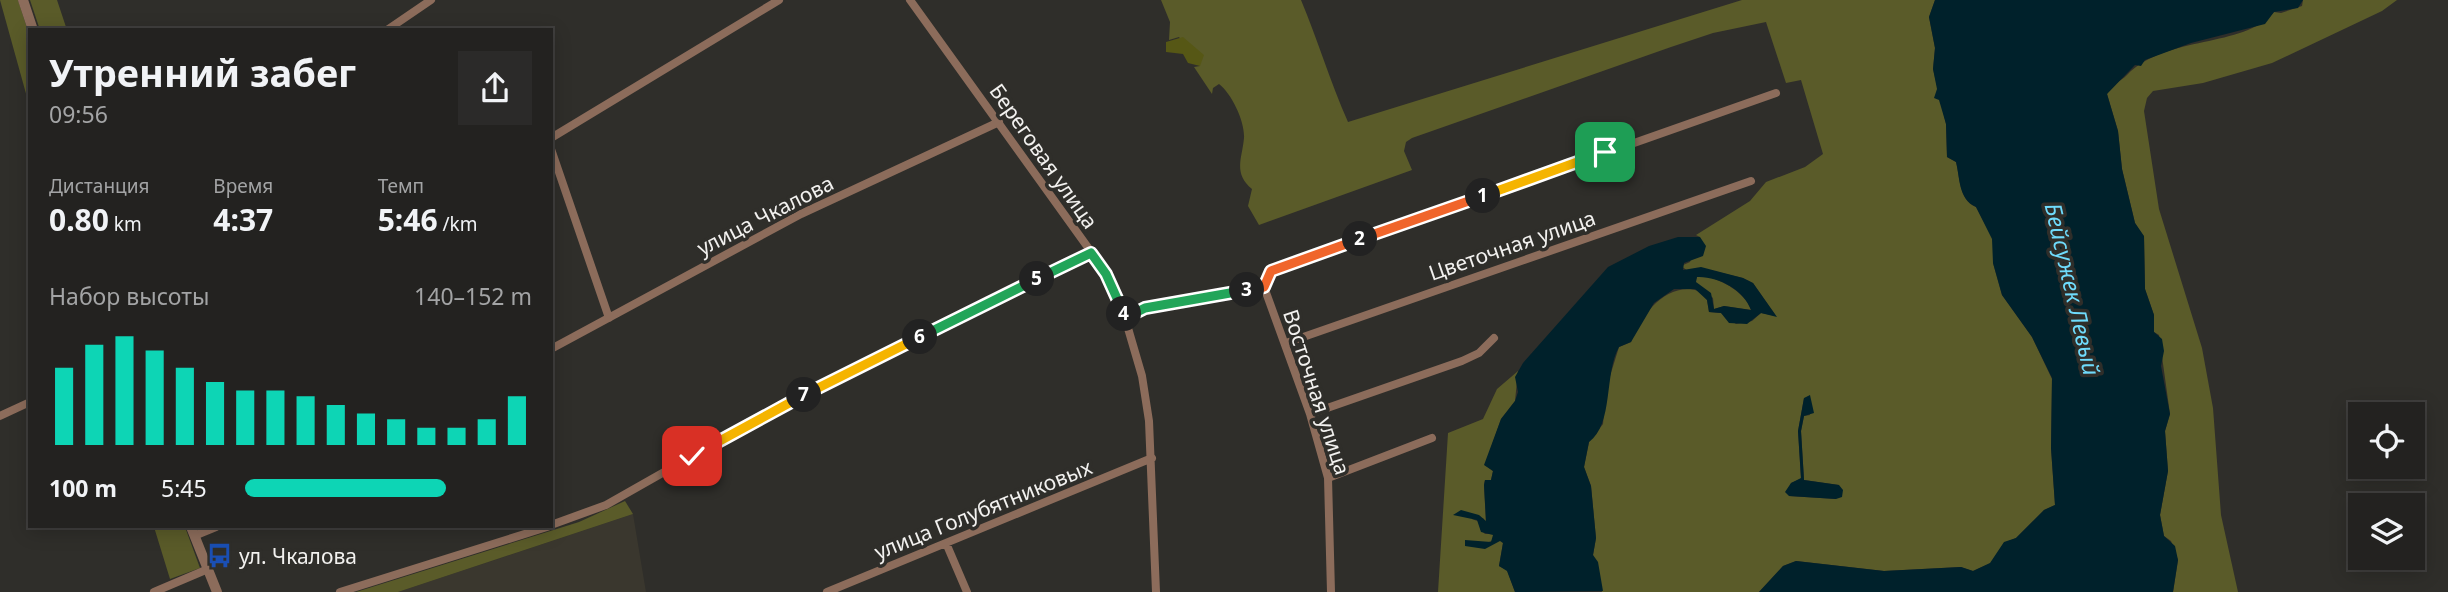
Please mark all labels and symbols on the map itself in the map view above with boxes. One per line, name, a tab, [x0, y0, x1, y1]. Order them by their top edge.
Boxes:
street label: Береговая улица	[984, 78, 1104, 234]
pin	[1575, 122, 1635, 182]
street label: улица Чкалова	[692, 169, 838, 261]
pin: 1	[1466, 178, 1500, 214]
water label: Бейсужек Левый	[2038, 200, 2108, 378]
street label: Цветочная улица	[1425, 203, 1599, 287]
pin: 2	[1342, 222, 1378, 256]
pin: 5	[1020, 262, 1054, 296]
pin: 3	[1230, 272, 1264, 308]
pin: 4	[1106, 296, 1142, 332]
street label: Восточная улица	[1277, 306, 1357, 478]
pin: 6	[902, 320, 937, 354]
pin: 7	[786, 378, 822, 412]
pin	[662, 426, 722, 486]
street label: улица Голубятниковых	[870, 452, 1096, 565]
bus stop icon: ул. Чкалова	[205, 542, 233, 570]
place label: ул. Чкалова	[239, 542, 357, 570]

